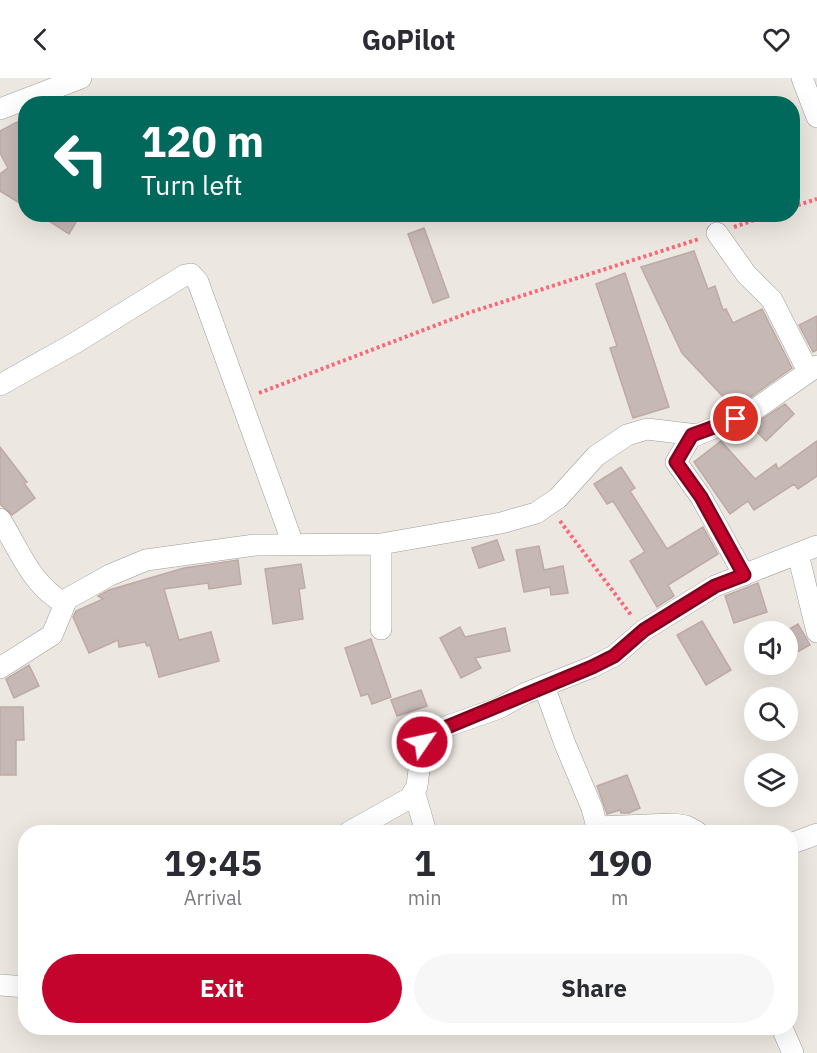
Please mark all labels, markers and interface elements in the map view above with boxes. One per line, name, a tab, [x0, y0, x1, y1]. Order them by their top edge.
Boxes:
text: GoPilot	[362, 22, 455, 57]
icon: back	[24, 23, 57, 56]
icon: heart	[760, 23, 793, 56]
text: 120 m	[141, 114, 264, 169]
icon: left	[42, 120, 120, 198]
text: Turn left	[141, 167, 242, 202]
pin	[710, 393, 761, 444]
icon: arrive	[719, 402, 752, 435]
map controls	[744, 621, 798, 807]
button: sound	[744, 621, 798, 675]
button: search	[744, 687, 798, 741]
position arrow	[390, 710, 454, 774]
button: layers	[744, 753, 798, 807]
text: 19:45	[164, 839, 262, 886]
text: 1	[414, 839, 436, 886]
text: 190	[587, 839, 652, 886]
text: Arrival	[184, 884, 242, 911]
text: min	[408, 884, 442, 911]
text: m	[611, 884, 629, 911]
button: Exit	[42, 954, 402, 1023]
button: Share	[414, 954, 774, 1023]

